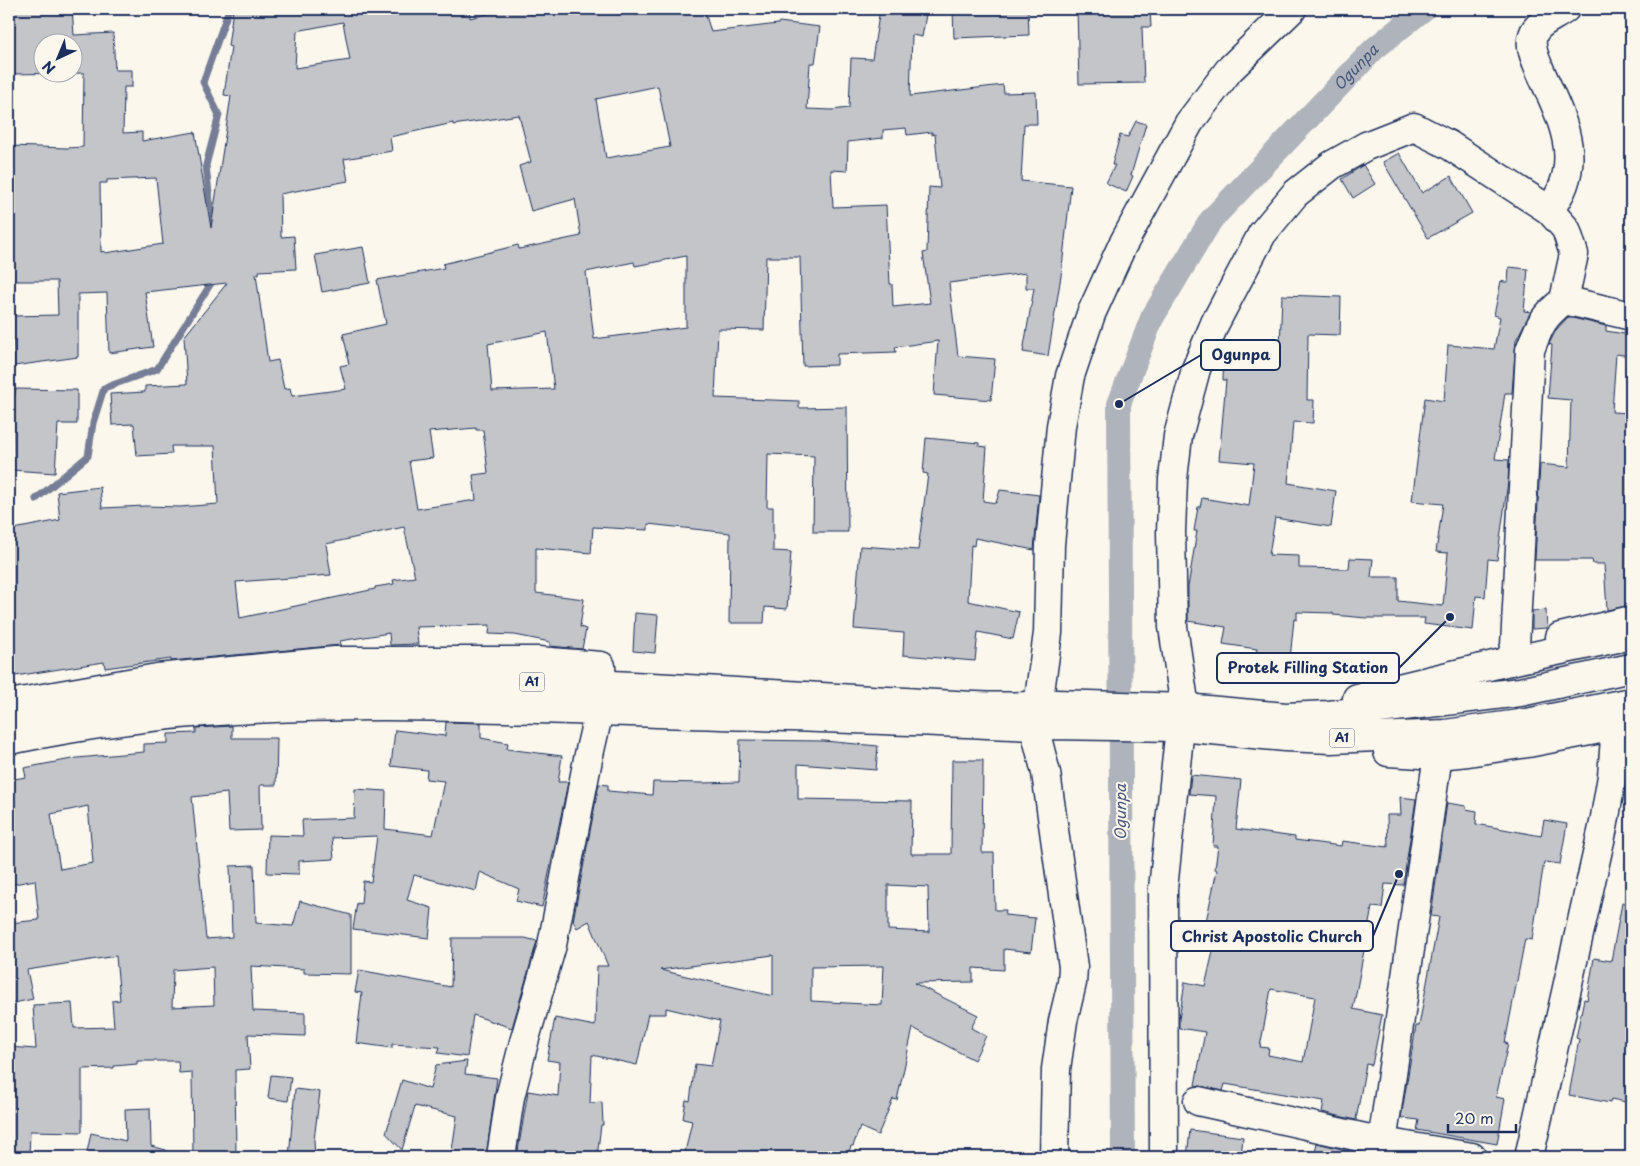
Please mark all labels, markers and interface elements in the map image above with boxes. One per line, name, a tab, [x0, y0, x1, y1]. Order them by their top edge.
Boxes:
north arrow	[32, 32, 82, 82]
water label: Ogunpa	[1327, 38, 1383, 95]
text: N	[37, 56, 60, 79]
callout: Ogunpa	[1201, 340, 1280, 370]
text: Ogunpa	[1212, 342, 1271, 365]
callout: Protek Filling Station	[1217, 653, 1399, 683]
text: Protek Filling Station	[1228, 655, 1388, 678]
road number: A1	[520, 672, 544, 692]
road number: A1	[1330, 728, 1354, 748]
water label: Ogunpa	[1108, 783, 1131, 840]
callout: Christ Apostolic Church	[1171, 921, 1373, 951]
text: Christ Apostolic Church	[1182, 924, 1362, 947]
scale bar	[1448, 1101, 1515, 1133]
text: 20 m	[1455, 1106, 1494, 1129]

